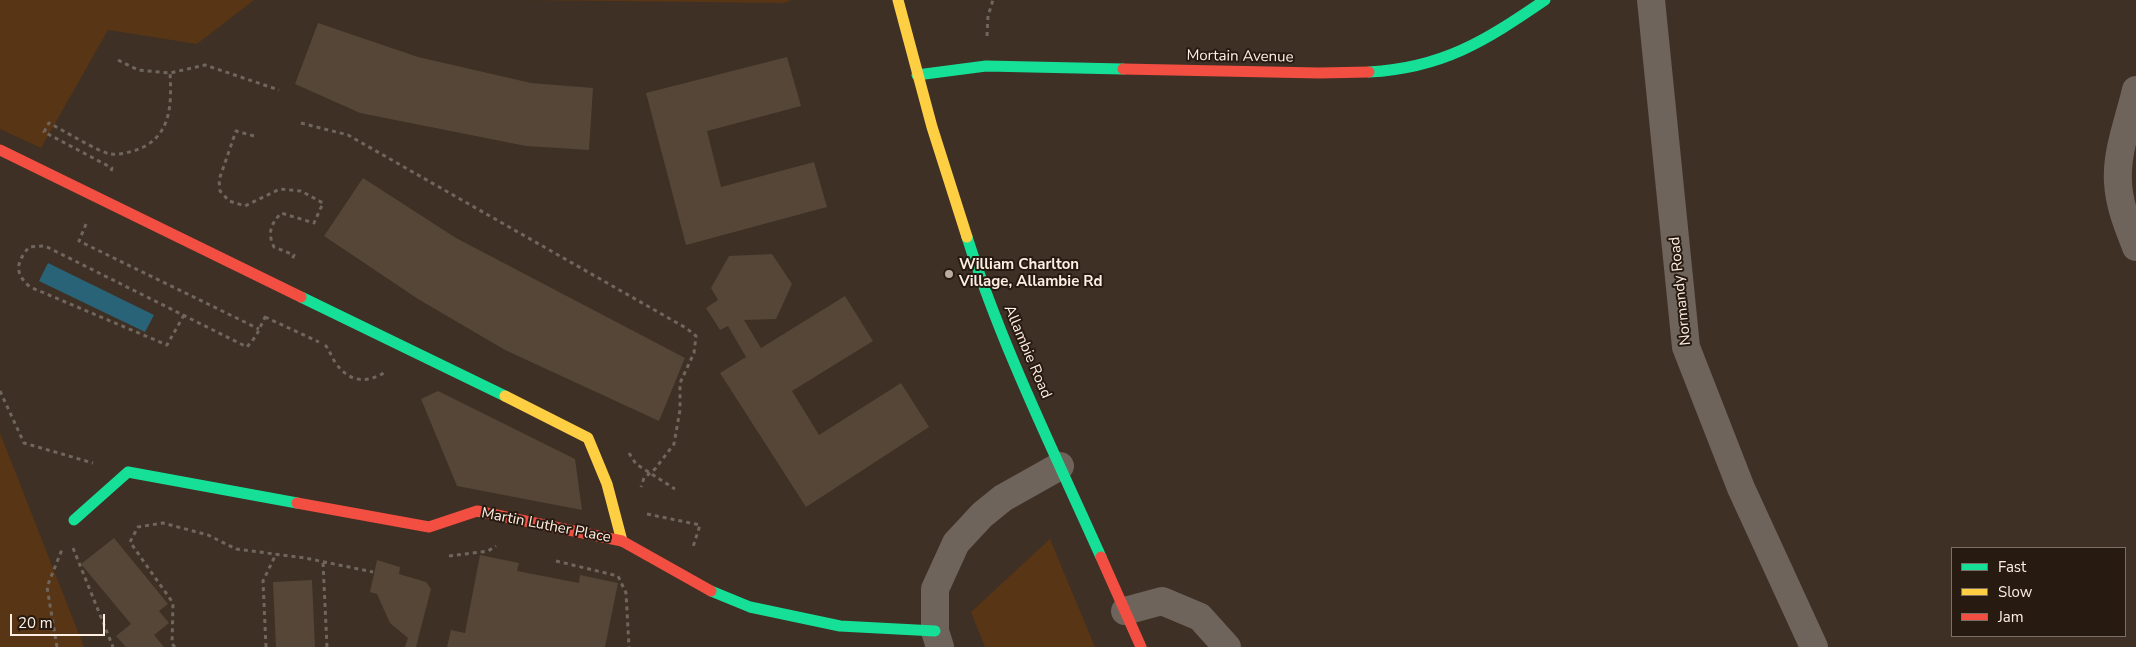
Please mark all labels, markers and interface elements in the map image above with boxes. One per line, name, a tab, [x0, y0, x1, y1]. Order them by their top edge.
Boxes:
street label: Mortain Avenue	[1186, 47, 1294, 67]
street label: Normandy Road	[1666, 236, 1696, 346]
place label: William Charlton Village, Allambie Rd	[959, 256, 1102, 291]
marker: William Charlton Village, Allambie Rd	[943, 268, 955, 280]
street label: Allambie Road	[999, 303, 1055, 401]
street label: Martin Luther Place	[480, 505, 612, 547]
legend	[1951, 547, 2126, 637]
text: Fast	[1998, 557, 2026, 577]
text: Slow	[1998, 582, 2032, 602]
scale bar	[12, 604, 108, 636]
text: Jam	[1998, 607, 2024, 627]
text: 20 m	[18, 613, 53, 633]

